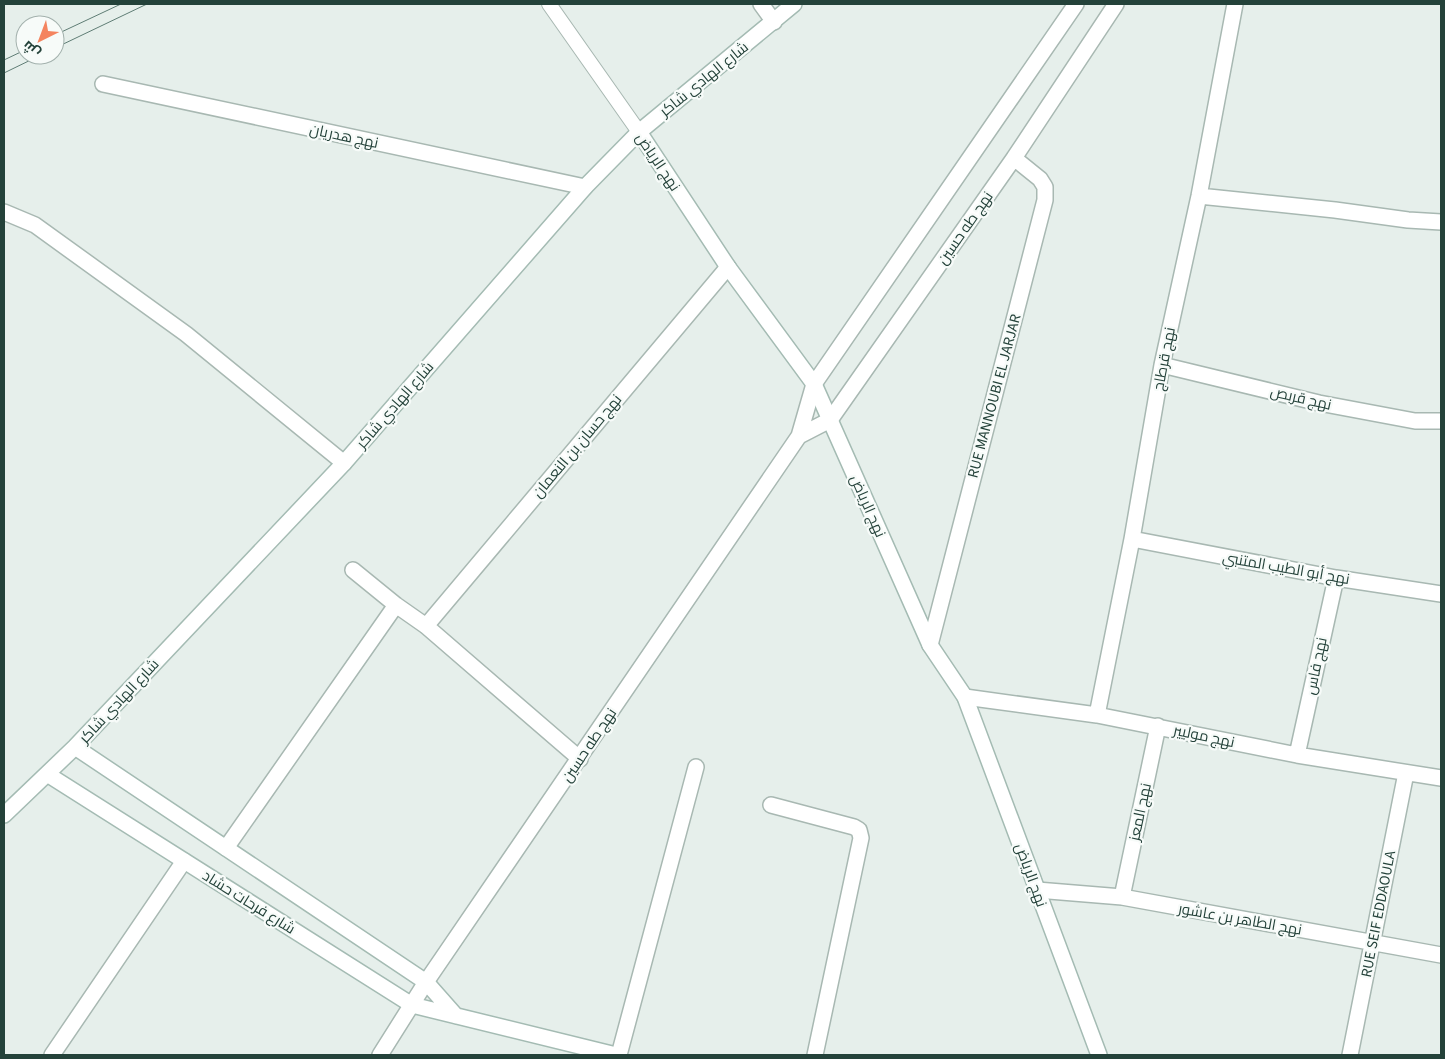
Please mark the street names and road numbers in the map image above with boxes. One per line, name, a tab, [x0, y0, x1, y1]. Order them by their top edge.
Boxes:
street label: شارع الهادي شاكر	[655, 37, 754, 123]
street label: نهج هدريان	[308, 119, 380, 154]
street label: نهج الرياض	[630, 129, 685, 196]
street label: نهج طه حسين	[932, 187, 998, 269]
street label: RUE MANNOUBI EL JARJAR	[963, 312, 1027, 480]
street label: نهج قرطاج	[1148, 326, 1181, 393]
street label: شارع الهادي شاكر	[351, 357, 440, 455]
street label: نهج قربص	[1268, 381, 1334, 416]
street label: نهج حسان بن النعمان	[528, 390, 627, 503]
street label: نهج الرياض	[844, 472, 891, 541]
street label: نهج أبو الطيب المتنبي	[1220, 547, 1351, 591]
street label: نهج فاس	[1300, 636, 1333, 697]
street label: شارع الهادي شاكر	[74, 654, 165, 750]
street label: نهج طه حسين	[557, 704, 622, 786]
street label: نهج موليير	[1170, 720, 1236, 753]
street label: نهج المعز	[1124, 781, 1157, 844]
street label: نهج الرياض	[1009, 840, 1052, 910]
street label: RUE SEIF EDDAOULA	[1356, 848, 1401, 979]
street label: شارع فرحات حشاد	[198, 865, 299, 939]
street label: نهج الطاهر بن عاشور	[1175, 898, 1303, 941]

